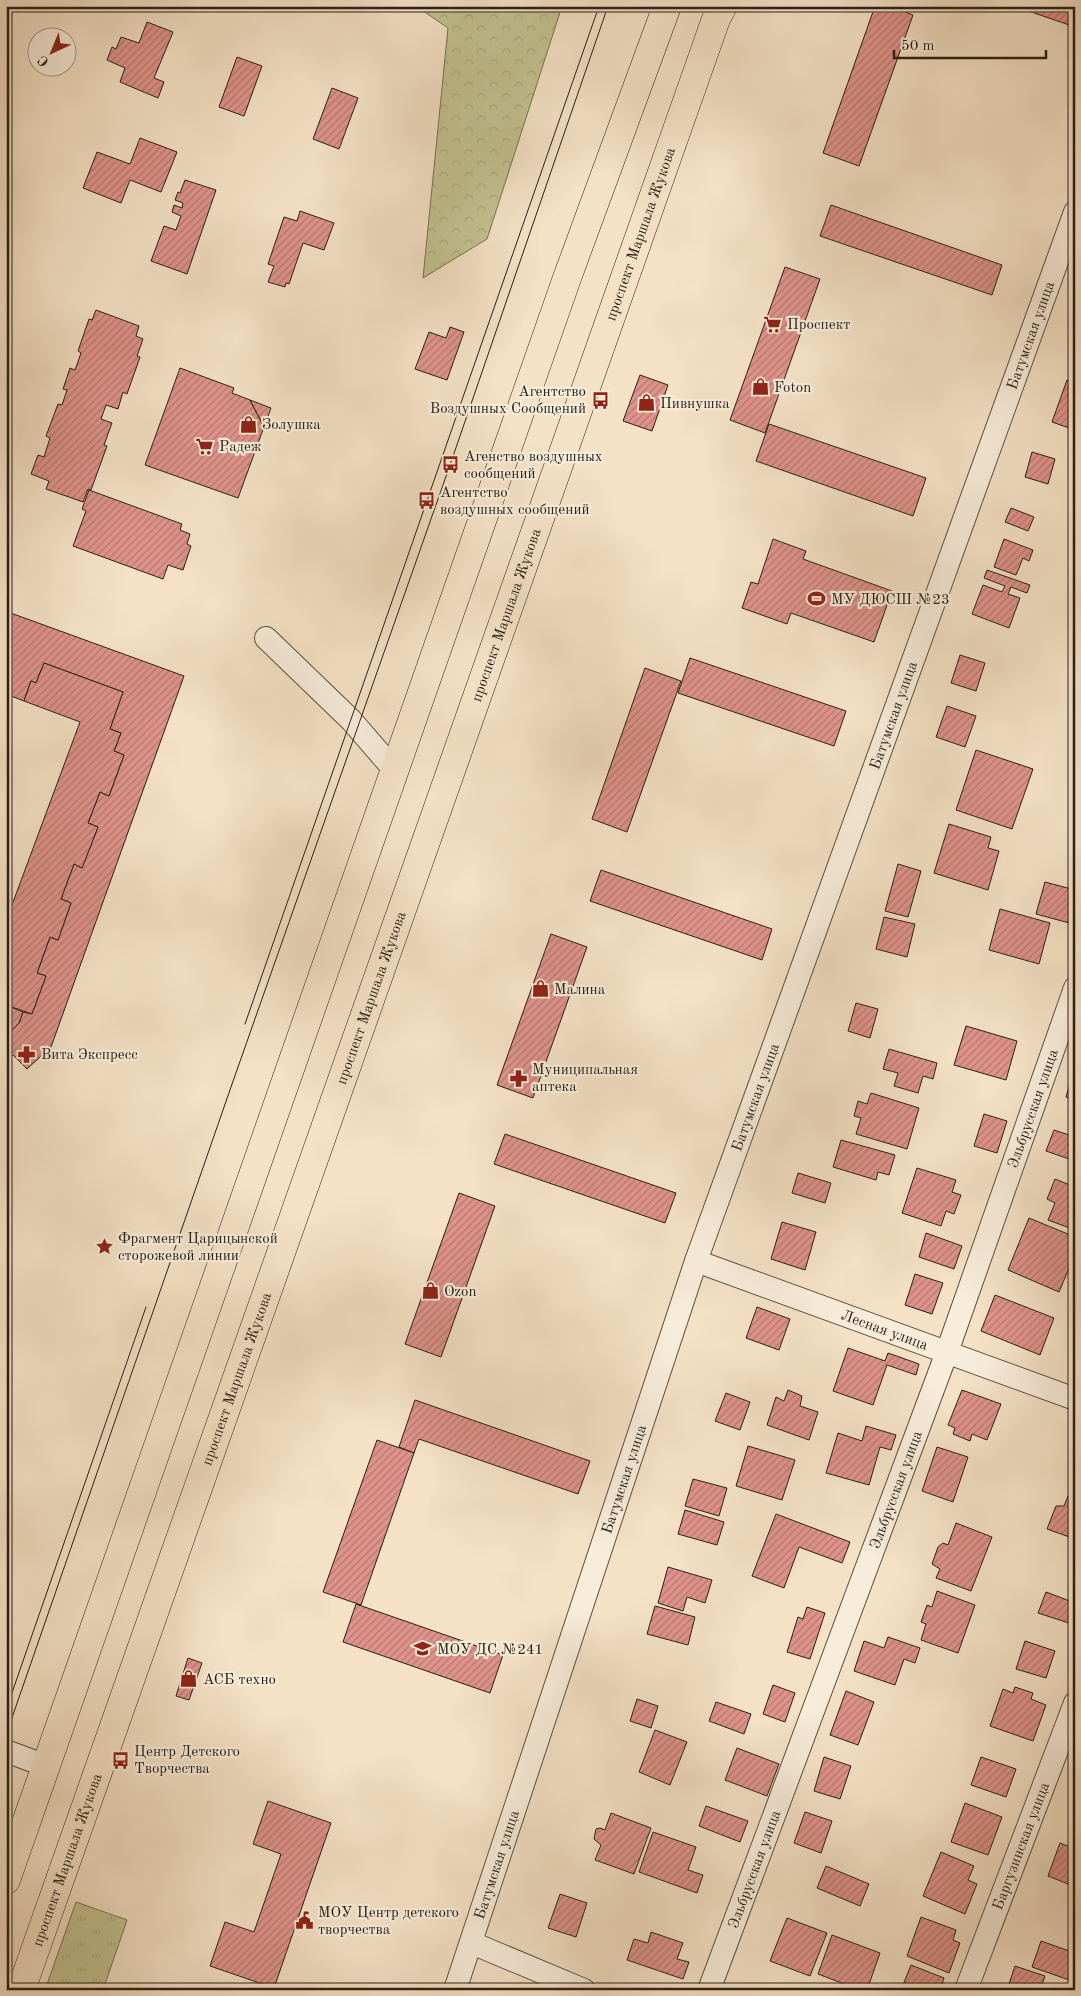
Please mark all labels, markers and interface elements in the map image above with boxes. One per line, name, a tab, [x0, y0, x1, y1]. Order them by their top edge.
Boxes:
north arrow	[28, 28, 78, 78]
scale bar	[894, 28, 1046, 60]
text: 50 m	[901, 39, 935, 54]
text: С	[35, 52, 52, 69]
street label: проспект Маршала Жукова	[604, 145, 679, 323]
street label: Батумская улица	[1005, 279, 1058, 392]
supermarket icon: Проспект	[763, 314, 783, 334]
place label: Проспект	[787, 318, 850, 333]
shop icon: Foton	[750, 377, 770, 397]
place label: Foton	[774, 381, 811, 396]
place label: Агентство Воздушных Сообщений	[430, 385, 586, 417]
bus stop icon: Агентство Воздушных Сообщений	[590, 390, 610, 410]
shop icon: Пивнушка	[636, 393, 656, 413]
place label: Пивнушка	[660, 397, 730, 412]
shop icon: Золушка	[238, 414, 258, 434]
place label: Золушка	[262, 418, 321, 433]
supermarket icon: Радеж	[195, 436, 215, 456]
place label: Радеж	[219, 440, 262, 455]
place label: Агенство воздушных сообщений	[464, 450, 603, 482]
bus stop icon: Агенство воздушных сообщений	[440, 455, 460, 475]
place label: Агентство воздушных сообщений	[440, 486, 590, 518]
bus stop icon: Агентство воздушных сообщений	[416, 491, 436, 511]
street label: проспект Маршала Жукова	[470, 526, 545, 704]
sports icon: МУ ДЮСШ №23	[807, 589, 827, 609]
place label: МУ ДЮСШ №23	[831, 593, 950, 608]
street label: Батумская улица	[868, 659, 921, 772]
street label: проспект Маршала Жукова	[335, 909, 410, 1087]
shop icon: Малина	[530, 979, 550, 999]
place label: Малина	[554, 983, 606, 998]
street label: Батумская улица	[730, 1041, 783, 1154]
pharmacy icon: Вита Экспресс	[17, 1044, 37, 1064]
street label: Эльбрусская улица	[1006, 1047, 1062, 1170]
place label: Вита Экспресс	[41, 1048, 138, 1063]
place label: Муниципальная аптека	[532, 1063, 638, 1095]
pharmacy icon: Муниципальная аптека	[508, 1068, 528, 1088]
place label: Фрагмент Царицынской сторожевой линии	[118, 1232, 278, 1264]
place icon: Фрагмент Царицынской сторожевой линии	[94, 1237, 114, 1257]
shop icon: Ozon	[420, 1281, 440, 1301]
place label: Ozon	[444, 1285, 477, 1300]
street label: проспект Маршала Жукова	[200, 1290, 276, 1468]
street label: Лесная улица	[839, 1309, 930, 1354]
street label: Батумская улица	[600, 1423, 650, 1536]
street label: Эльбрусская улица	[868, 1429, 926, 1551]
school or university icon: МОУ ДС №241	[413, 1639, 433, 1659]
place label: МОУ ДС №241	[437, 1643, 543, 1658]
shop icon: АСБ техно	[179, 1669, 199, 1689]
place label: АСБ техно	[203, 1673, 276, 1688]
place label: Центр Детского Творчества	[134, 1745, 240, 1777]
bus stop icon: Центр Детского Творчества	[110, 1750, 130, 1770]
street label: проспект Маршала Жукова	[31, 1771, 106, 1949]
street label: Баргузинская улица	[991, 1780, 1053, 1912]
street label: Батумская улица	[473, 1808, 523, 1921]
street label: Эльбрусская улица	[727, 1808, 785, 1931]
place label: МОУ Центр детского творчества	[318, 1906, 459, 1938]
public building icon: МОУ Центр детского творчества	[294, 1911, 314, 1931]

